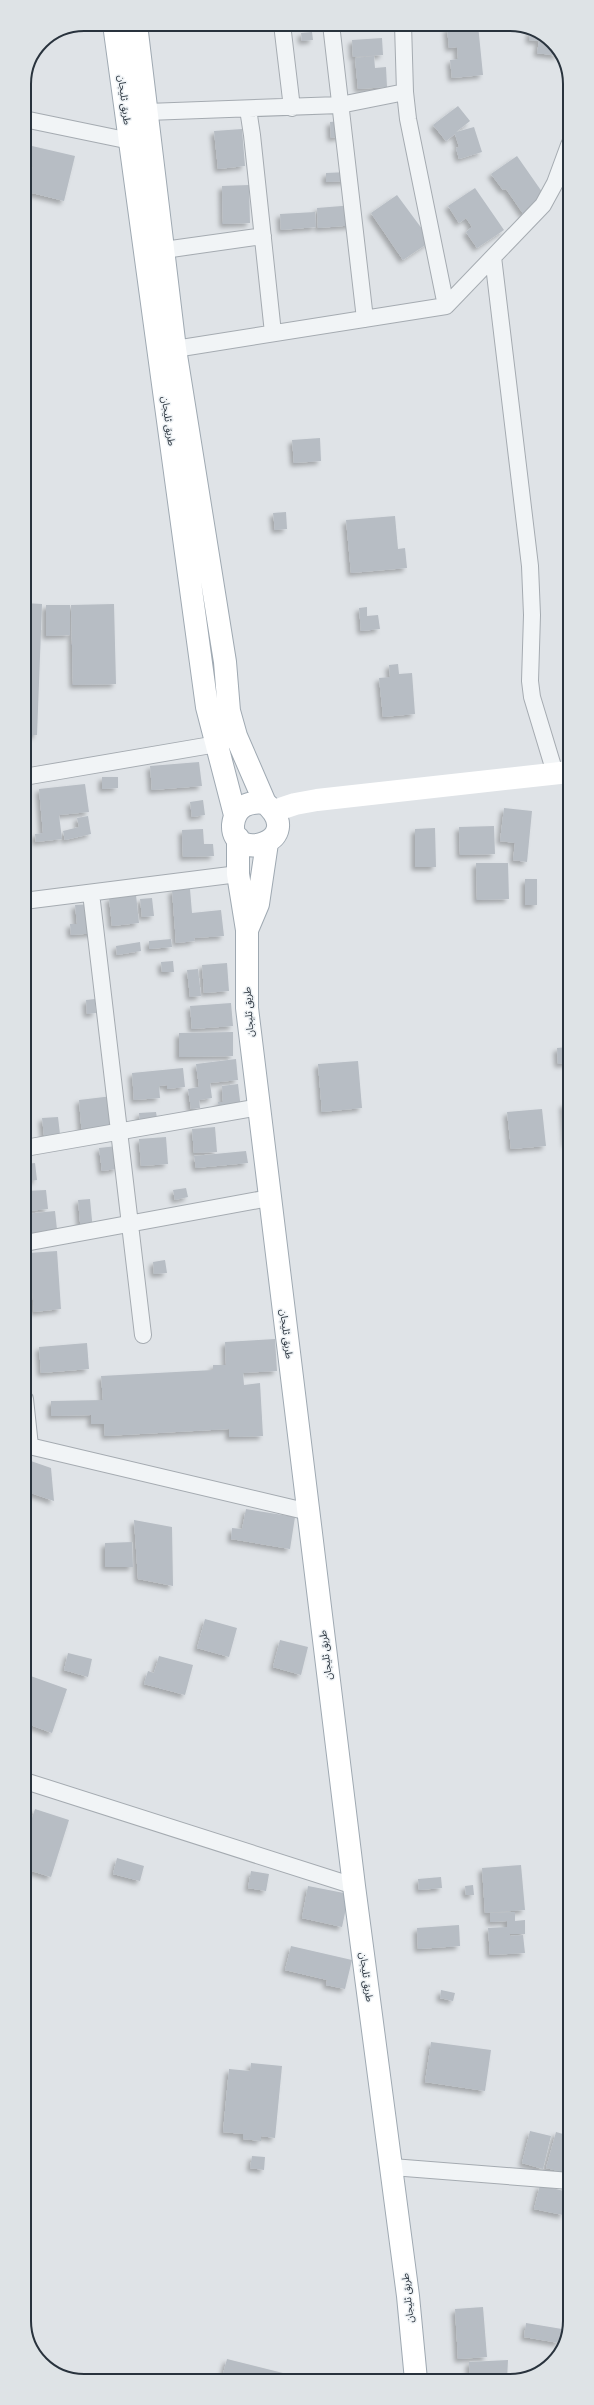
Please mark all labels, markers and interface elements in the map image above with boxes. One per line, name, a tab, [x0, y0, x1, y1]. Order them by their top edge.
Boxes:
street label: طريق ثليجان	[115, 74, 133, 126]
street label: طريق ثليجان	[159, 395, 177, 447]
street label: طريق ثليجان	[241, 986, 257, 1037]
street label: طريق ثليجان	[277, 1308, 295, 1360]
street label: طريق ثليجان	[317, 1629, 335, 1681]
street label: طريق ثليجان	[357, 1951, 375, 2003]
street label: طريق ثليجان	[399, 2272, 417, 2323]

